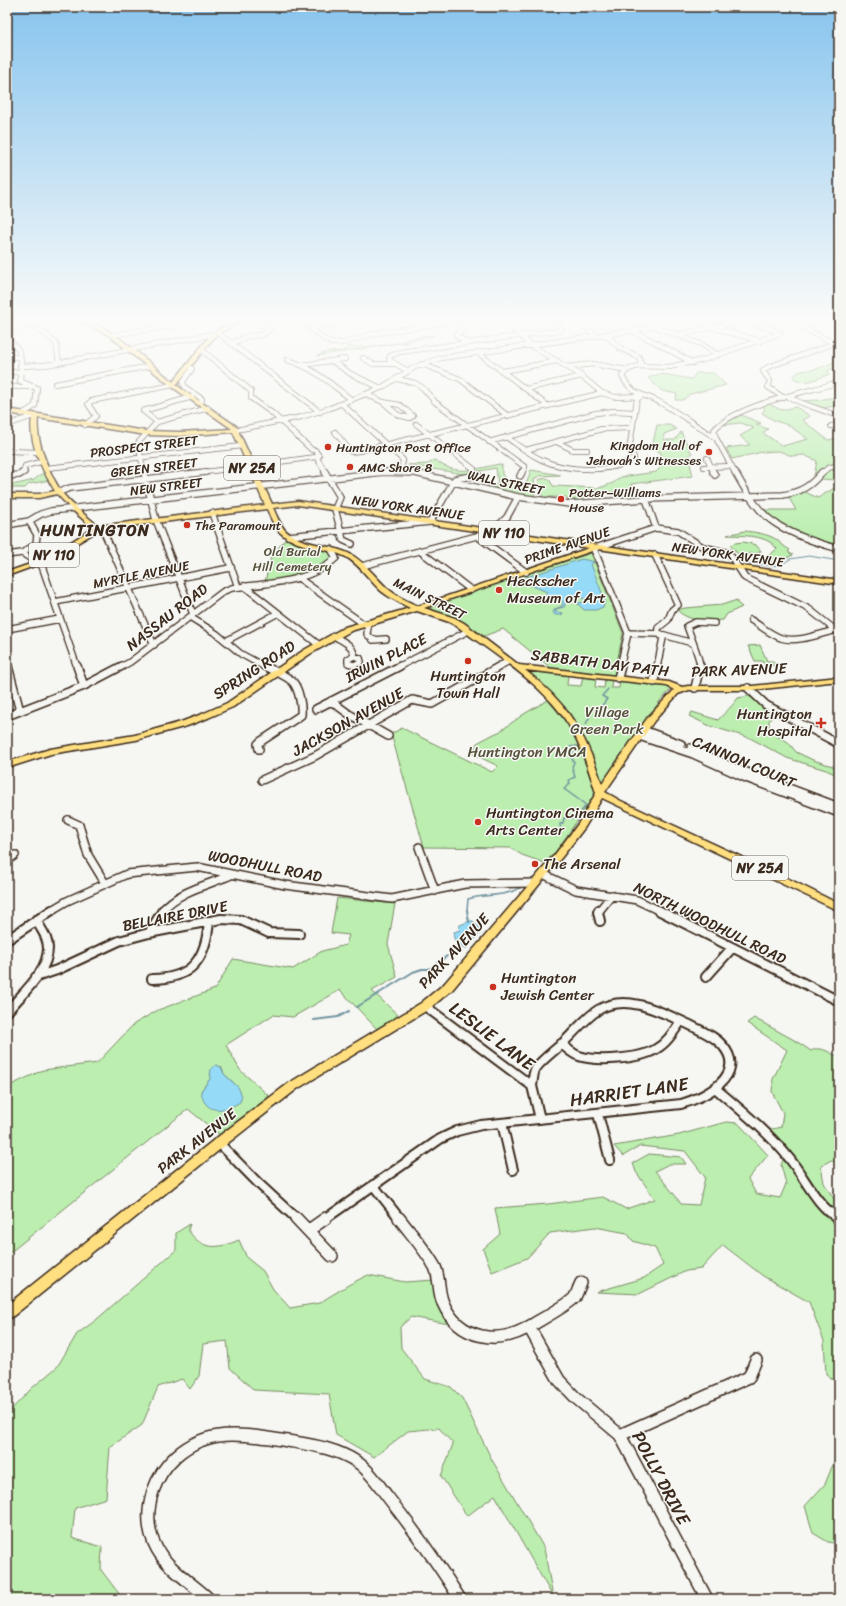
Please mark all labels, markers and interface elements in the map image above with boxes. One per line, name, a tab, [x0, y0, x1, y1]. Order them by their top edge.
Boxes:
street label: PROSPECT STREET	[89, 428, 200, 465]
place label: Kingdom Hall of Jehovah’s Witnesses	[586, 434, 703, 472]
place label: Huntington Post Office	[336, 436, 471, 459]
marker: Huntington Post Office	[323, 442, 333, 452]
marker: Kingdom Hall of Jehovah’s Witnesses	[704, 447, 714, 457]
street label: GREEN STREET	[109, 451, 200, 484]
road number: NY 25A	[224, 456, 280, 480]
place label: AMC Shore 8	[357, 456, 432, 479]
marker: AMC Shore 8	[345, 462, 355, 472]
street label: WALL STREET	[466, 463, 547, 502]
street label: NEW STREET	[129, 470, 205, 502]
place label: Potter–Williams House	[569, 481, 661, 519]
street label: NEW YORK AVENUE	[351, 488, 466, 527]
marker: Potter–Williams House	[556, 494, 566, 504]
place label: The Paramount	[195, 514, 282, 537]
district label: HUNTINGTON	[39, 516, 150, 545]
marker: The Paramount	[182, 520, 192, 530]
street label: PRIME AVENUE	[521, 520, 614, 571]
road number: NY 110	[479, 521, 529, 545]
street label: NEW YORK AVENUE	[671, 535, 786, 574]
park label: Old Burial Hill Cemetery	[253, 540, 332, 578]
road number: NY 110	[29, 543, 79, 567]
street label: MYRTLE AVENUE	[91, 554, 192, 595]
place label: Heckscher Museum of Art	[507, 568, 606, 611]
street label: MAIN STREET	[389, 571, 472, 627]
street label: NASSAU ROAD	[120, 576, 214, 658]
marker: Heckscher Museum of Art	[494, 585, 504, 595]
street label: IRWIN PLACE	[340, 625, 433, 690]
street label: SPRING ROAD	[207, 633, 301, 707]
street label: SABBATH DAY PATH	[530, 642, 671, 684]
street label: PARK AVENUE	[691, 655, 789, 685]
marker: Huntington Town Hall	[463, 656, 473, 666]
place label: Huntington Town Hall	[430, 663, 506, 706]
street label: JACKSON AVENUE	[286, 680, 410, 764]
park label: Village Green Park	[570, 699, 645, 742]
place label: Huntington Hospital	[737, 701, 813, 744]
marker: Huntington Hospital	[815, 717, 827, 729]
street label: CANNON COURT	[688, 728, 802, 796]
park label: Huntington YMCA	[467, 739, 587, 765]
place label: Huntington Cinema Arts Center	[485, 800, 614, 843]
marker: Huntington Cinema Arts Center	[473, 817, 483, 827]
street label: WOODHULL ROAD	[206, 842, 324, 890]
place label: The Arsenal	[543, 851, 621, 877]
road number: NY 25A	[732, 856, 788, 880]
marker: The Arsenal	[530, 859, 540, 869]
street label: NORTH WOODHULL ROAD	[629, 875, 791, 971]
street label: BELLAIRE DRIVE	[120, 893, 231, 939]
street label: PARK AVENUE	[412, 906, 497, 995]
place label: Huntington Jewish Center	[500, 965, 595, 1008]
marker: Huntington Jewish Center	[488, 982, 498, 992]
street label: LESLIE LANE	[442, 993, 543, 1080]
street label: HARRIET LANE	[568, 1068, 691, 1116]
street label: PARK AVENUE	[151, 1100, 244, 1181]
street label: POLLY DRIVE	[623, 1425, 700, 1532]

